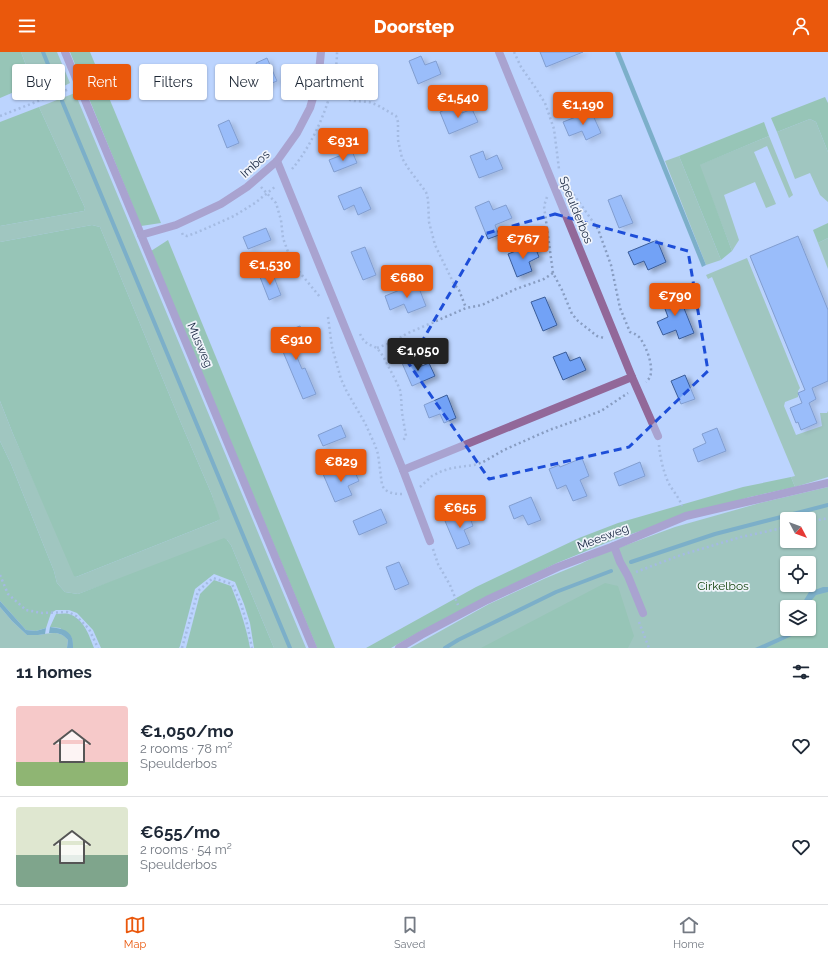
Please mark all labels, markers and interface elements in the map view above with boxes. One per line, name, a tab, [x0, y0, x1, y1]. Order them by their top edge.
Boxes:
icon: menu	[16, 15, 38, 37]
icon: person	[790, 15, 812, 37]
text: Doorstep	[374, 16, 454, 37]
chip: Buy	[12, 64, 65, 100]
chip: Rent	[73, 64, 131, 100]
chip: Filters	[139, 64, 207, 100]
chip: New	[215, 64, 273, 100]
chip: Apartment	[281, 64, 378, 100]
pin: €1,540	[425, 85, 491, 119]
text: €1,540	[437, 90, 479, 105]
pin: €1,190	[550, 92, 616, 126]
text: €1,190	[562, 97, 604, 112]
pin: €931	[319, 128, 367, 162]
text: €931	[327, 133, 359, 148]
street label: Imbos	[238, 147, 273, 181]
street label: Speulderbos	[556, 174, 596, 246]
pin: €767	[499, 226, 547, 260]
text: €767	[507, 231, 539, 246]
pin: €1,530	[237, 252, 303, 286]
text: €1,530	[249, 257, 291, 272]
pin: €680	[383, 265, 431, 299]
text: €680	[390, 270, 424, 285]
pin: €790	[651, 283, 699, 317]
text: €790	[658, 288, 692, 303]
street label: Musweg	[184, 320, 216, 370]
pin: €910	[272, 327, 320, 361]
text: €910	[280, 332, 312, 347]
pin: €1,050	[385, 338, 451, 372]
text: €1,050	[397, 343, 439, 358]
pin: €829	[317, 449, 365, 483]
text: €829	[324, 454, 358, 469]
pin: €655	[436, 495, 484, 529]
text: €655	[444, 500, 476, 515]
north arrow	[780, 512, 816, 548]
map controls	[780, 512, 816, 636]
street label: Meesweg	[575, 521, 631, 553]
button: locate	[780, 556, 816, 592]
park label: Cirkelbos	[697, 579, 749, 593]
button: layers	[780, 600, 816, 636]
icon: filters	[790, 661, 812, 683]
text: 11 homes	[16, 662, 92, 682]
text: €1,050/mo	[140, 721, 233, 741]
icon: home	[48, 722, 96, 770]
icon: heart	[790, 735, 812, 757]
text: 2 rooms · 78 m²	[140, 741, 232, 756]
text: Speulderbos	[140, 756, 217, 771]
text: €655/mo	[140, 822, 220, 842]
icon: home	[48, 823, 96, 871]
icon: heart	[790, 836, 812, 858]
text: 2 rooms · 54 m²	[140, 842, 232, 857]
text: Speulderbos	[140, 857, 217, 872]
tab: Map	[124, 914, 146, 951]
tab: Saved	[394, 914, 425, 951]
tab: Home	[673, 914, 704, 951]

